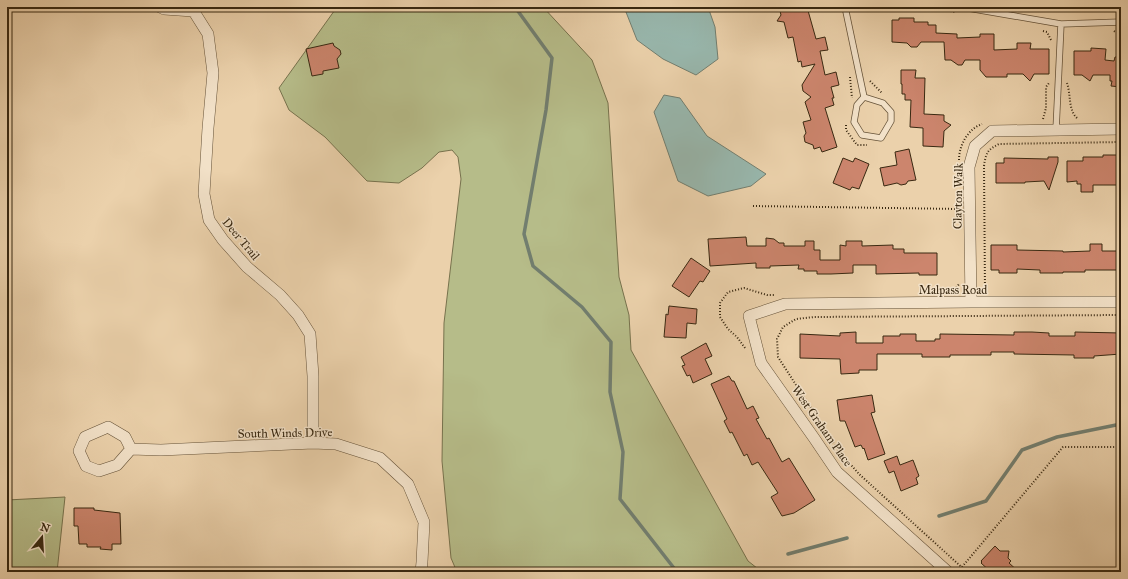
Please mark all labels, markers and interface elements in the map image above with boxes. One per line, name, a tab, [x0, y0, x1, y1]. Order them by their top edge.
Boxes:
street label: Clayton Walk	[950, 162, 966, 229]
street label: Deer Trail	[219, 215, 263, 263]
street label: Malpass Road	[919, 283, 987, 297]
street label: West Graham Place	[789, 383, 855, 469]
street label: South Winds Drive	[237, 425, 333, 441]
north arrow	[22, 517, 62, 557]
text: N	[38, 520, 52, 536]

